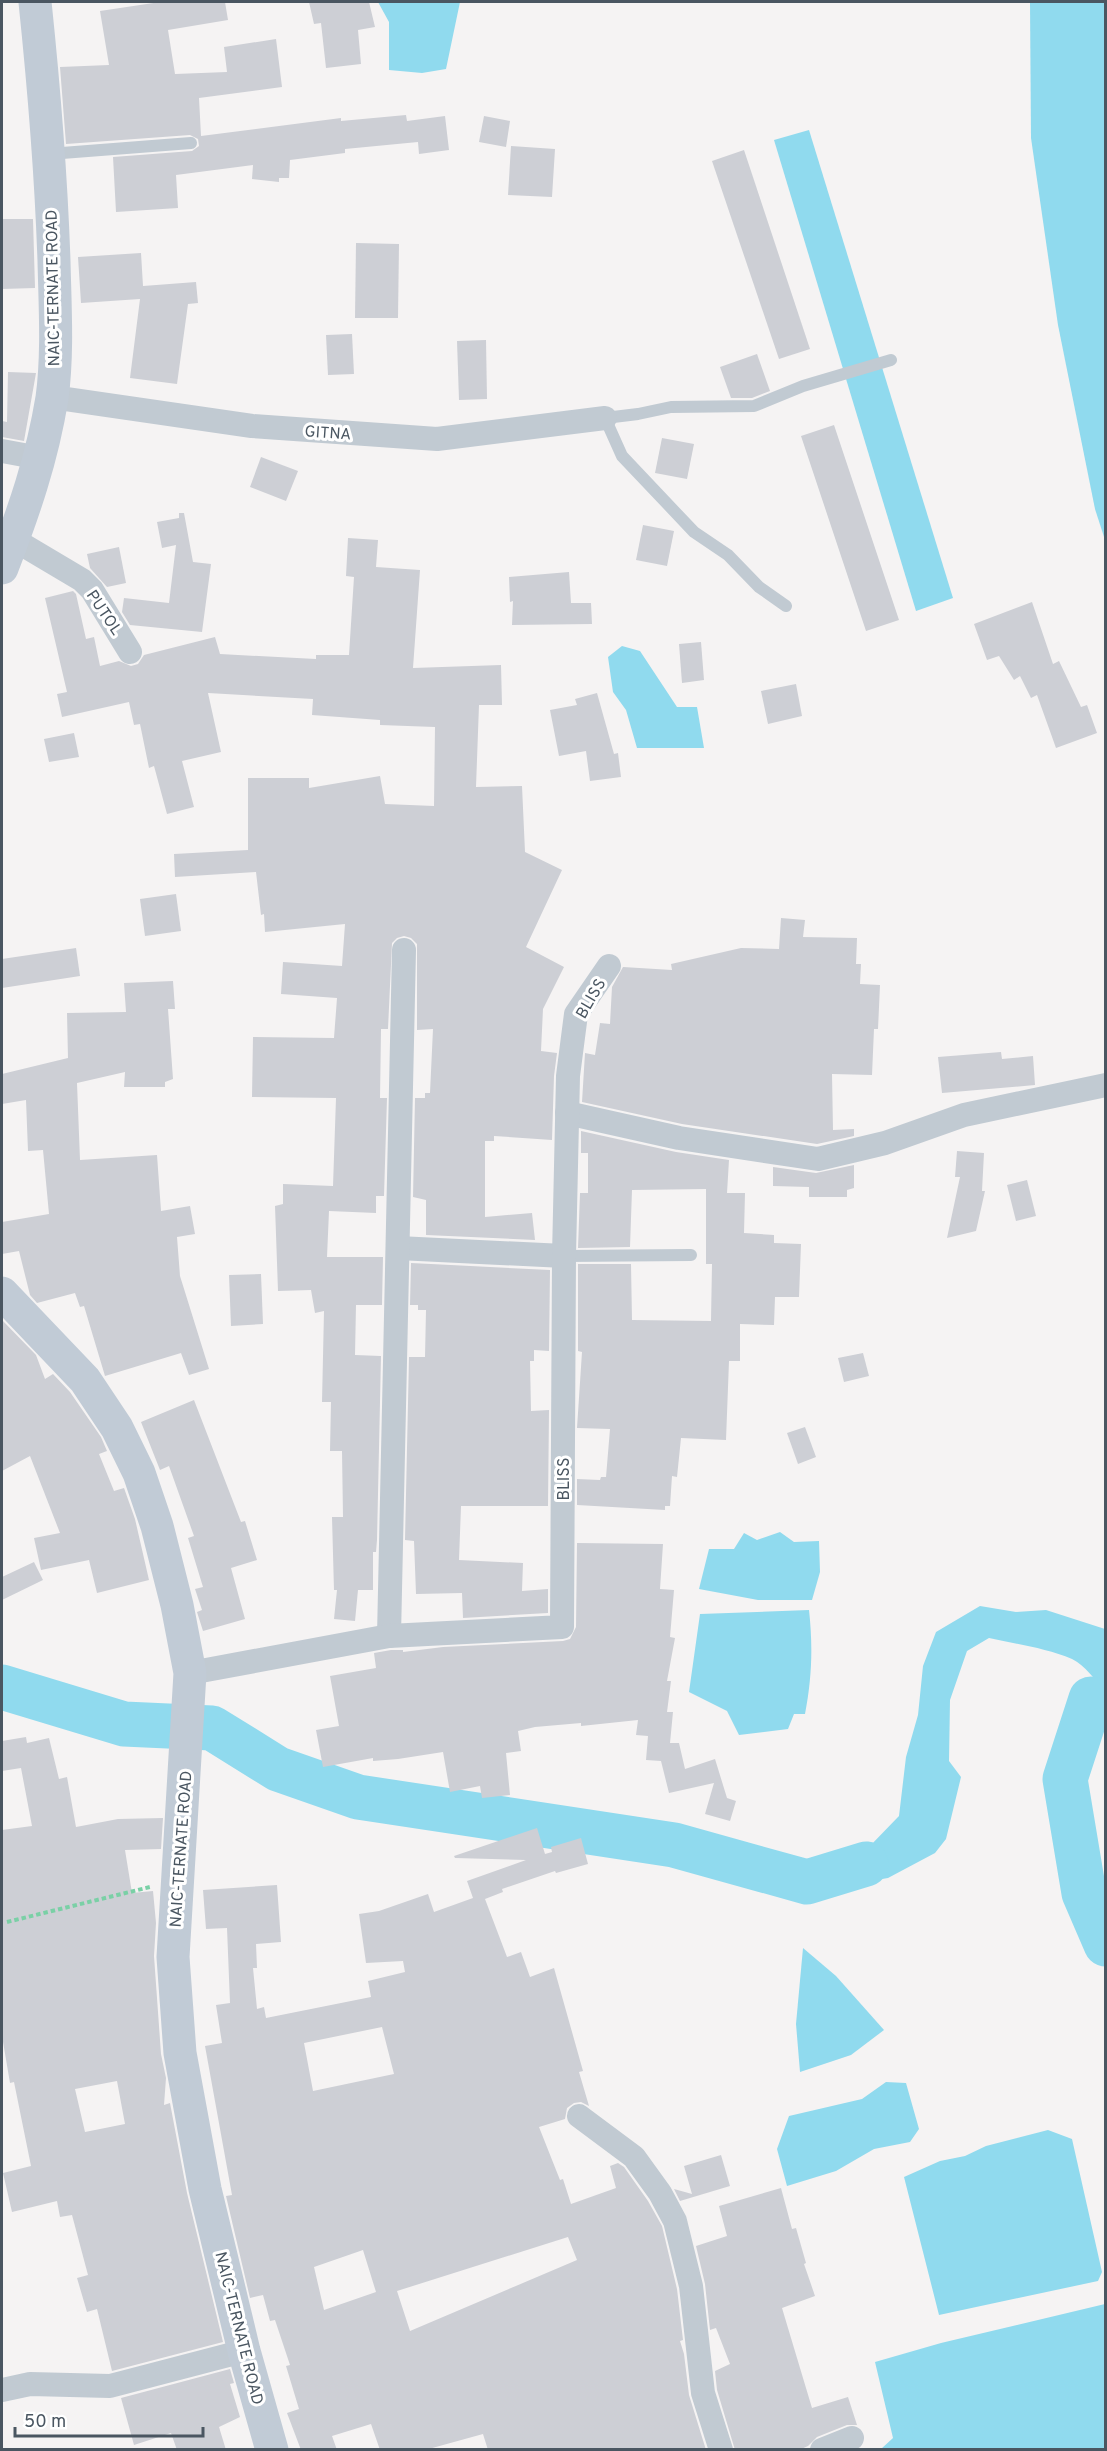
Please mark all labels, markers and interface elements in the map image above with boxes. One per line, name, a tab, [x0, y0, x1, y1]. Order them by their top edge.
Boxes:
street label: NAIC-TERNATE ROAD	[43, 209, 65, 367]
street label: GITNA	[304, 422, 352, 446]
street label: PUTOL	[81, 587, 126, 640]
street label: BLISS	[572, 975, 611, 1023]
street label: BLISS	[555, 1457, 575, 1501]
street label: NAIC-TERNATE ROAD	[167, 1770, 197, 1928]
street label: NAIC-TERNATE ROAD	[209, 2250, 267, 2407]
scale bar	[15, 2400, 202, 2438]
text: 50 m	[24, 2411, 66, 2434]

